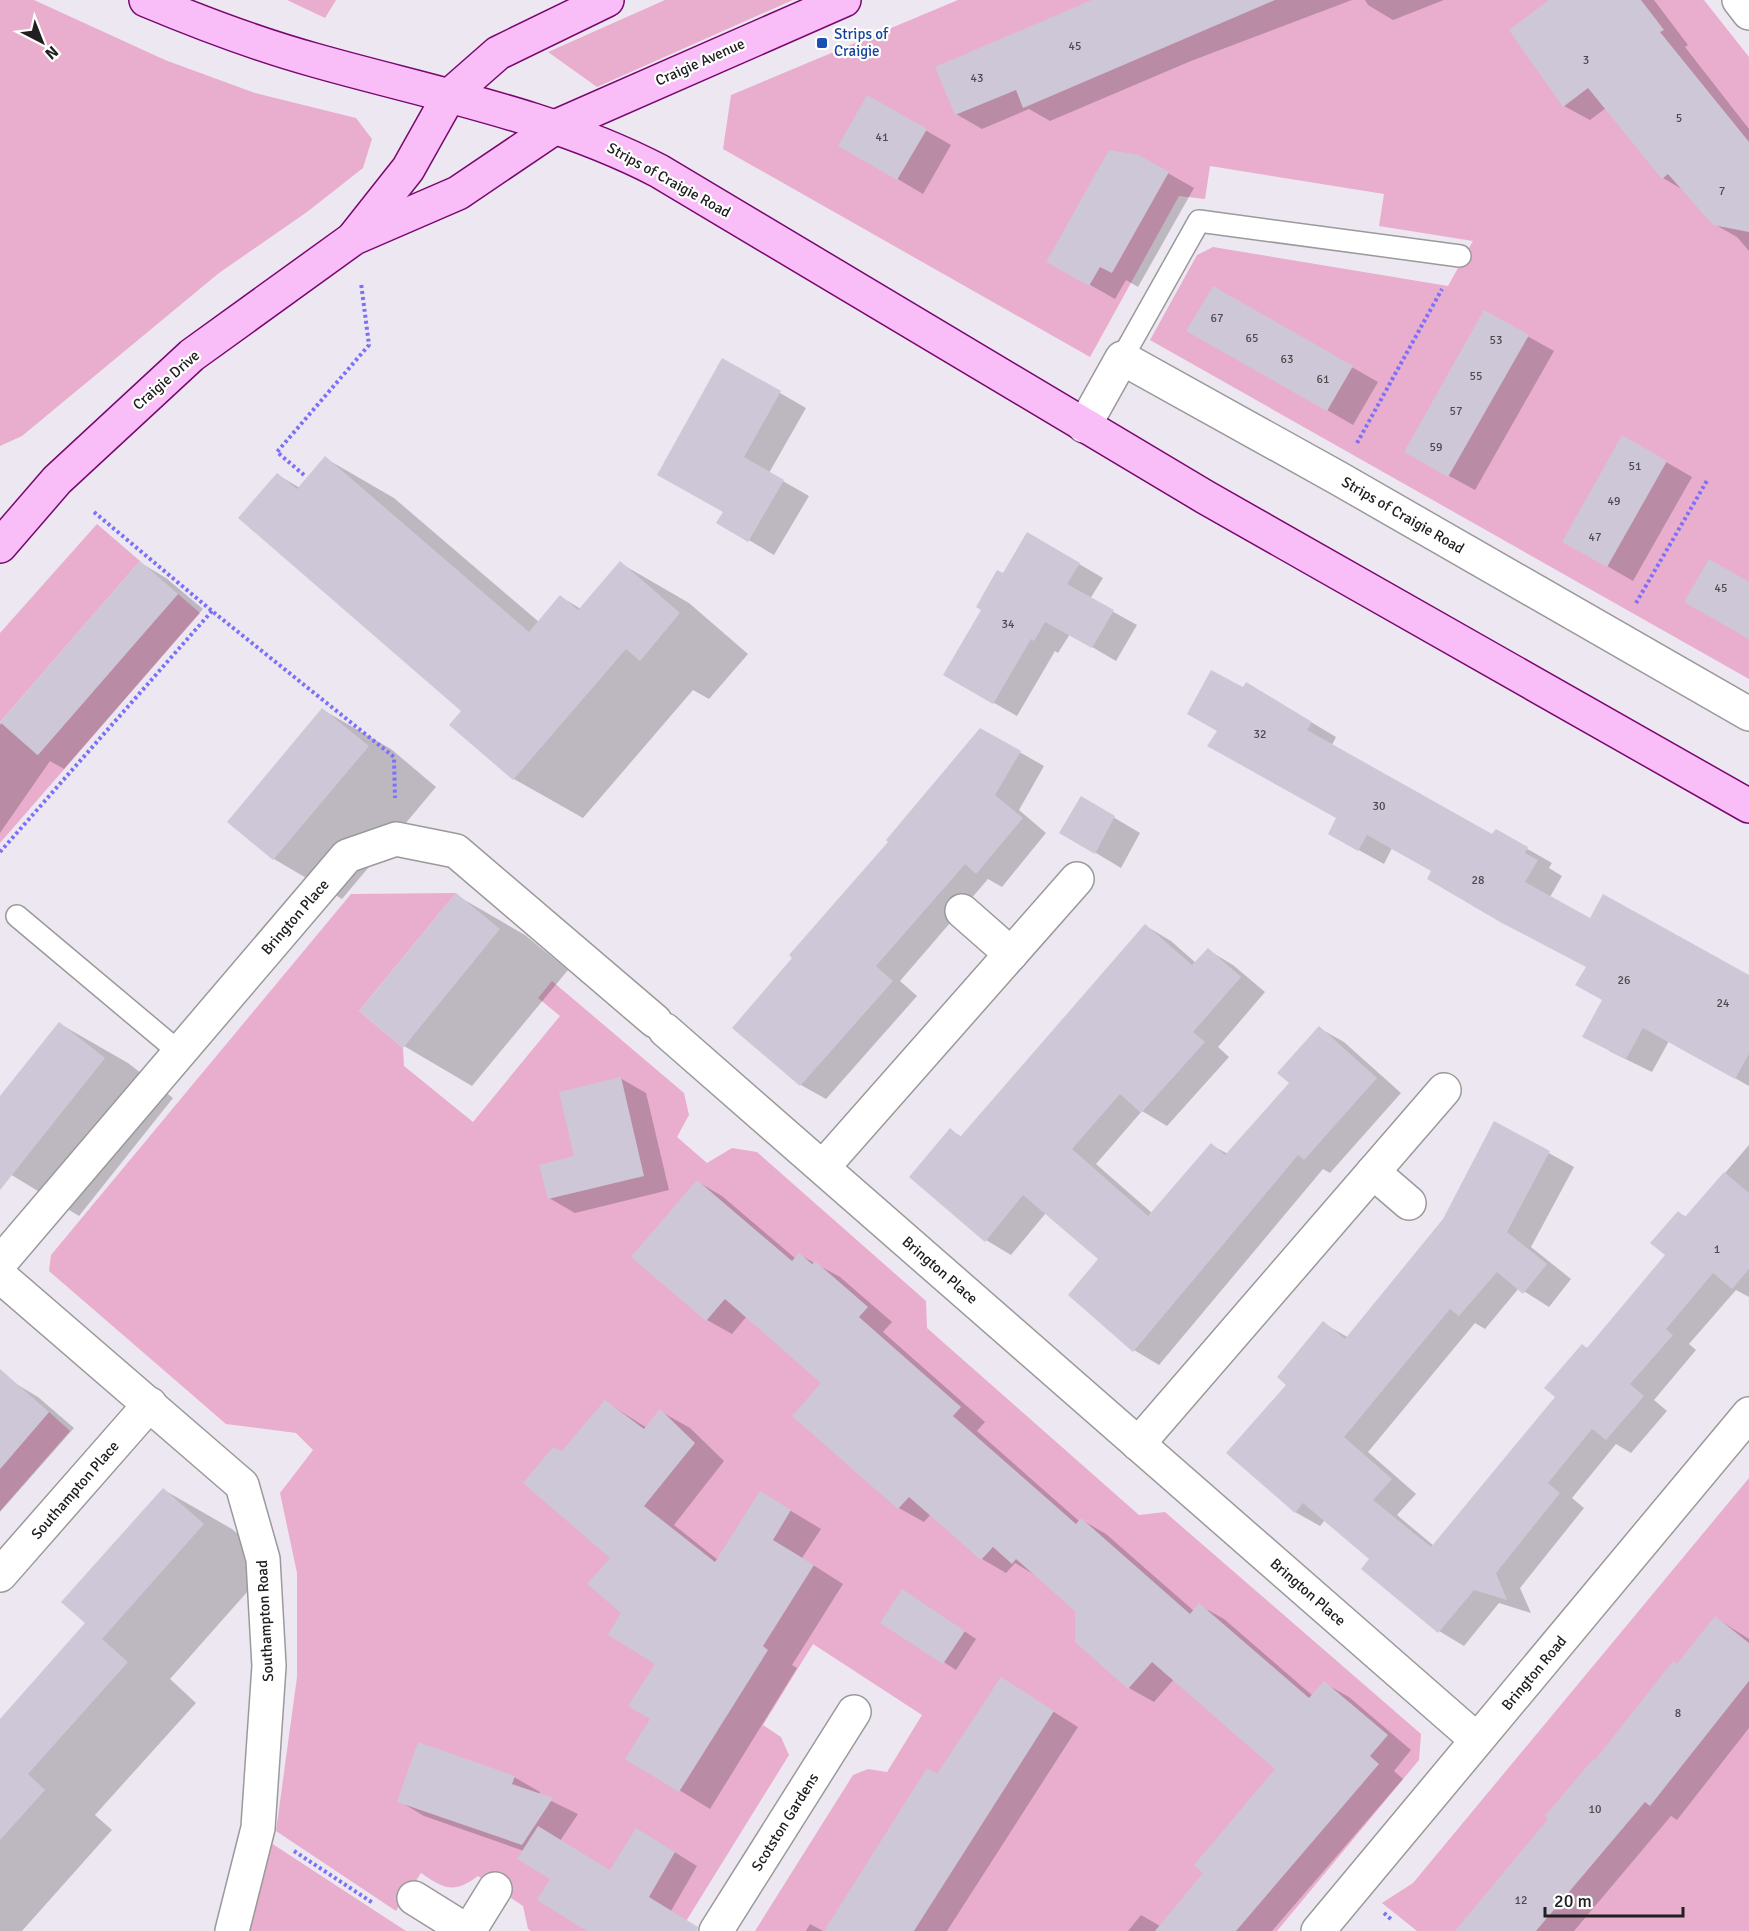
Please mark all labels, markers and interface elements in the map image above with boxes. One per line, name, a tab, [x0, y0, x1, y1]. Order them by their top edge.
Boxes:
north arrow	[12, 12, 72, 72]
place label: Strips of Craigie	[834, 25, 889, 60]
street label: Craigie Avenue	[653, 34, 747, 90]
marker: Strips of Craigie	[815, 36, 829, 50]
house number: 45	[1069, 39, 1081, 54]
text: N	[41, 41, 62, 64]
house number: 3	[1583, 53, 1589, 68]
house number: 43	[971, 71, 983, 86]
house number: 5	[1676, 111, 1682, 126]
house number: 41	[876, 130, 888, 145]
street label: Strips of Craigie Road	[604, 139, 734, 221]
house number: 7	[1719, 184, 1725, 199]
house number: 67	[1211, 311, 1223, 326]
house number: 65	[1246, 331, 1258, 346]
house number: 53	[1490, 333, 1502, 348]
street label: Craigie Drive	[129, 346, 203, 414]
house number: 63	[1281, 352, 1293, 367]
house number: 55	[1470, 369, 1482, 384]
house number: 61	[1317, 372, 1329, 387]
house number: 57	[1450, 404, 1462, 419]
house number: 59	[1430, 440, 1442, 455]
house number: 51	[1629, 459, 1641, 474]
street label: Strips of Craigie Road	[1339, 473, 1467, 557]
house number: 49	[1608, 494, 1620, 509]
house number: 47	[1589, 530, 1601, 545]
house number: 45	[1715, 581, 1727, 596]
house number: 34	[1002, 617, 1015, 632]
house number: 32	[1254, 727, 1266, 742]
house number: 30	[1373, 799, 1385, 814]
house number: 28	[1472, 873, 1484, 888]
street label: Brington Place	[257, 876, 333, 958]
house number: 26	[1618, 973, 1630, 988]
house number: 24	[1717, 996, 1730, 1011]
street label: Brington Place	[899, 1232, 981, 1308]
house number: 1	[1714, 1242, 1720, 1257]
street label: Southampton Place	[27, 1437, 123, 1543]
street label: Brington Place	[1267, 1554, 1349, 1630]
street label: Southampton Road	[253, 1560, 277, 1682]
street label: Brington Road	[1498, 1632, 1570, 1714]
house number: 8	[1675, 1706, 1681, 1721]
street label: Scotston Gardens	[748, 1769, 823, 1874]
house number: 10	[1589, 1802, 1601, 1817]
scale bar	[1545, 1880, 1683, 1918]
text: 20 m	[1554, 1890, 1592, 1912]
house number: 12	[1515, 1893, 1527, 1908]

